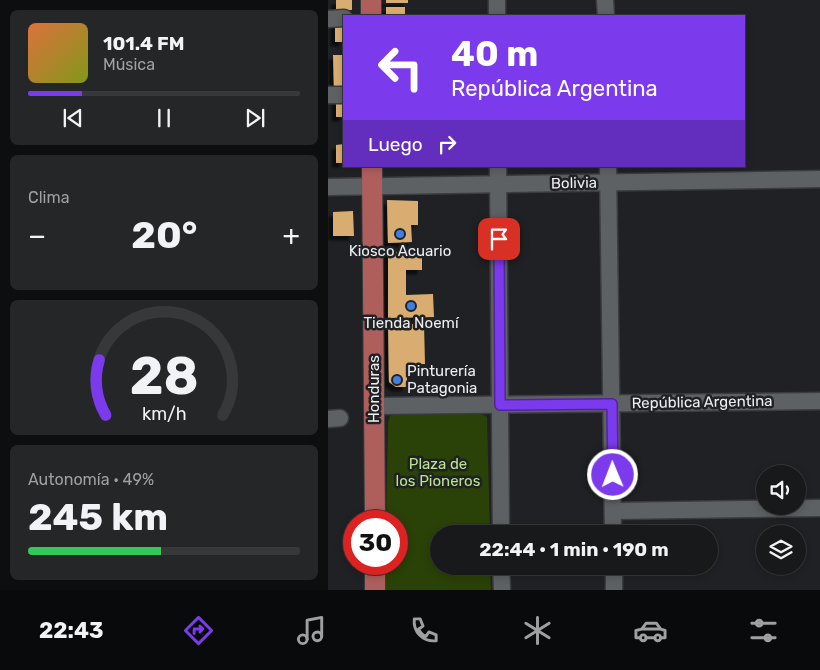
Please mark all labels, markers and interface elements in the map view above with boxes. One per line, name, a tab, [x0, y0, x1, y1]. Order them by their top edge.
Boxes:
text: 101.4 FM	[103, 32, 185, 55]
text: 40 m	[451, 33, 538, 75]
icon: left	[368, 35, 433, 100]
text: Música	[103, 55, 155, 74]
text: República Argentina	[451, 75, 658, 102]
icon: previous	[59, 104, 87, 132]
icon: pause	[150, 104, 178, 132]
icon: next	[241, 104, 269, 132]
icon: right	[433, 130, 461, 158]
text: Luego	[368, 133, 423, 156]
street label: Bolivia	[551, 174, 597, 192]
text: Clima	[28, 188, 69, 207]
text: 20°	[131, 212, 197, 258]
pin	[478, 218, 520, 260]
text: −	[28, 219, 46, 252]
text: +	[283, 219, 300, 252]
icon: arrive	[485, 225, 513, 253]
marker: Kiosco Acuario	[394, 228, 406, 240]
place label: Kiosco Acuario	[349, 242, 451, 260]
marker: Tienda Noemí	[405, 300, 417, 312]
place label: Tienda Noemí	[363, 314, 460, 332]
text: 28	[129, 345, 199, 407]
street label: Honduras	[365, 355, 383, 423]
place label: Pinturería Patagonia	[407, 362, 477, 397]
marker: Pinturería Patagonia	[391, 374, 403, 386]
street label: República Argentina	[631, 392, 773, 412]
text: km/h	[142, 403, 186, 424]
position arrow	[586, 448, 638, 500]
park label: Plaza de los Pioneros	[396, 455, 481, 490]
map controls	[756, 465, 806, 575]
button: sound	[756, 465, 806, 515]
text: Autonomía · 49%	[28, 470, 154, 489]
text: 245 km	[28, 494, 168, 540]
speed limit sign: 30	[343, 510, 408, 575]
button: layers	[756, 525, 806, 575]
text: 22:44 · 1 min · 190 m	[479, 538, 669, 561]
icon: directions	[181, 613, 216, 648]
icon: music	[294, 613, 329, 648]
icon: phone	[407, 613, 442, 648]
icon: climate	[520, 613, 555, 648]
icon: car	[633, 613, 668, 648]
icon: filters	[746, 613, 781, 648]
text: 22:43	[39, 617, 104, 644]

